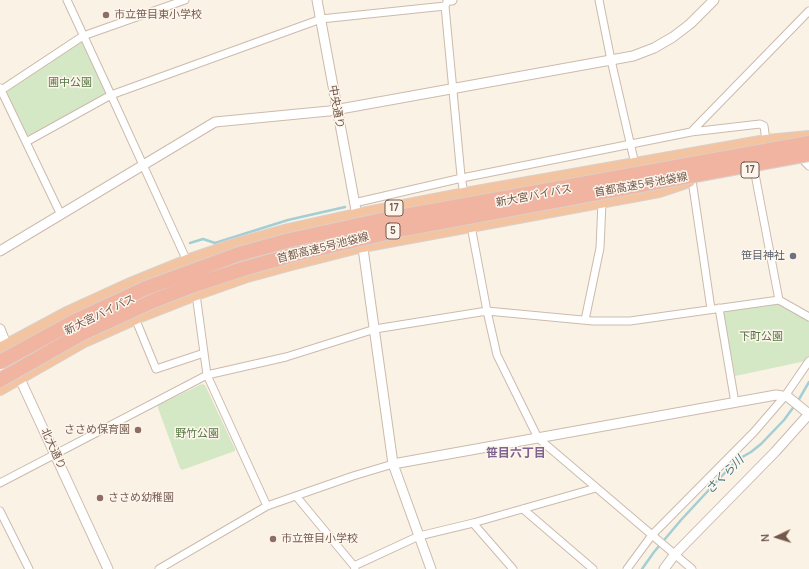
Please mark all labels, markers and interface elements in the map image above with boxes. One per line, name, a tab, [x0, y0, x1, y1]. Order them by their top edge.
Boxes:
place label: 市立笹目東小学校	[114, 8, 202, 22]
marker: 市立笹目東小学校	[101, 10, 111, 20]
park label: 圃中公園	[48, 76, 92, 90]
street label: 中央通り	[326, 84, 346, 130]
road number: 17	[741, 162, 759, 178]
street label: 首都高速5号池袋線	[593, 170, 689, 200]
street label: 新大宮バイパス	[495, 182, 573, 210]
road number: 17	[385, 200, 403, 216]
road number: 5	[386, 223, 400, 239]
street label: 首都高速5号池袋線	[276, 230, 370, 266]
place label: 笹目神社	[741, 249, 785, 263]
marker: 笹目神社	[788, 251, 798, 261]
street label: 新大宮バイパス	[63, 292, 137, 338]
park label: 下町公園	[739, 330, 783, 344]
place label: ささめ保育園	[64, 423, 130, 437]
marker: ささめ保育園	[133, 425, 143, 435]
street label: 北大通り	[38, 426, 68, 472]
park label: 野竹公園	[175, 427, 219, 441]
district label: 笹目六丁目	[486, 447, 546, 461]
water label: さくら川	[703, 453, 747, 497]
place label: ささめ幼稚園	[108, 491, 174, 505]
marker: ささめ幼稚園	[95, 493, 105, 503]
north arrow	[757, 517, 797, 557]
place label: 市立笹目小学校	[281, 532, 358, 546]
text: N	[757, 533, 772, 542]
marker: 市立笹目小学校	[268, 534, 278, 544]

